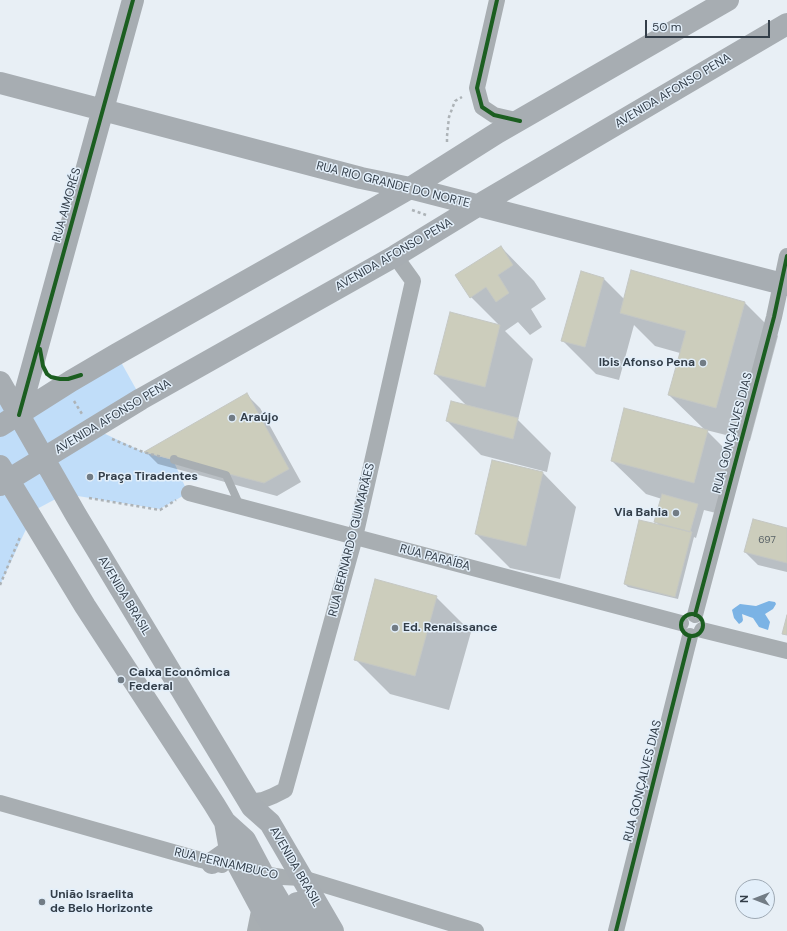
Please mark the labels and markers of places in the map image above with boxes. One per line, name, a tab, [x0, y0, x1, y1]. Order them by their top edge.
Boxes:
place label: Ibis Afonso Pena	[599, 356, 695, 370]
marker: Ibis Afonso Pena	[698, 358, 708, 368]
place label: Araújo	[240, 411, 278, 425]
marker: Araújo	[227, 413, 237, 423]
place label: Praça Tiradentes	[98, 470, 198, 484]
marker: Praça Tiradentes	[85, 472, 95, 482]
place label: Via Bahia	[614, 506, 668, 520]
marker: Via Bahia	[671, 508, 681, 518]
place label: Ed. Renaissance	[403, 621, 498, 635]
marker: Ed. Renaissance	[390, 623, 400, 633]
place label: Caixa Econômica Federal	[129, 666, 230, 694]
marker: Caixa Econômica Federal	[116, 675, 126, 685]
place label: União Israelita de Belo Horizonte	[50, 888, 153, 916]
marker: União Israelita de Belo Horizonte	[37, 897, 47, 907]

